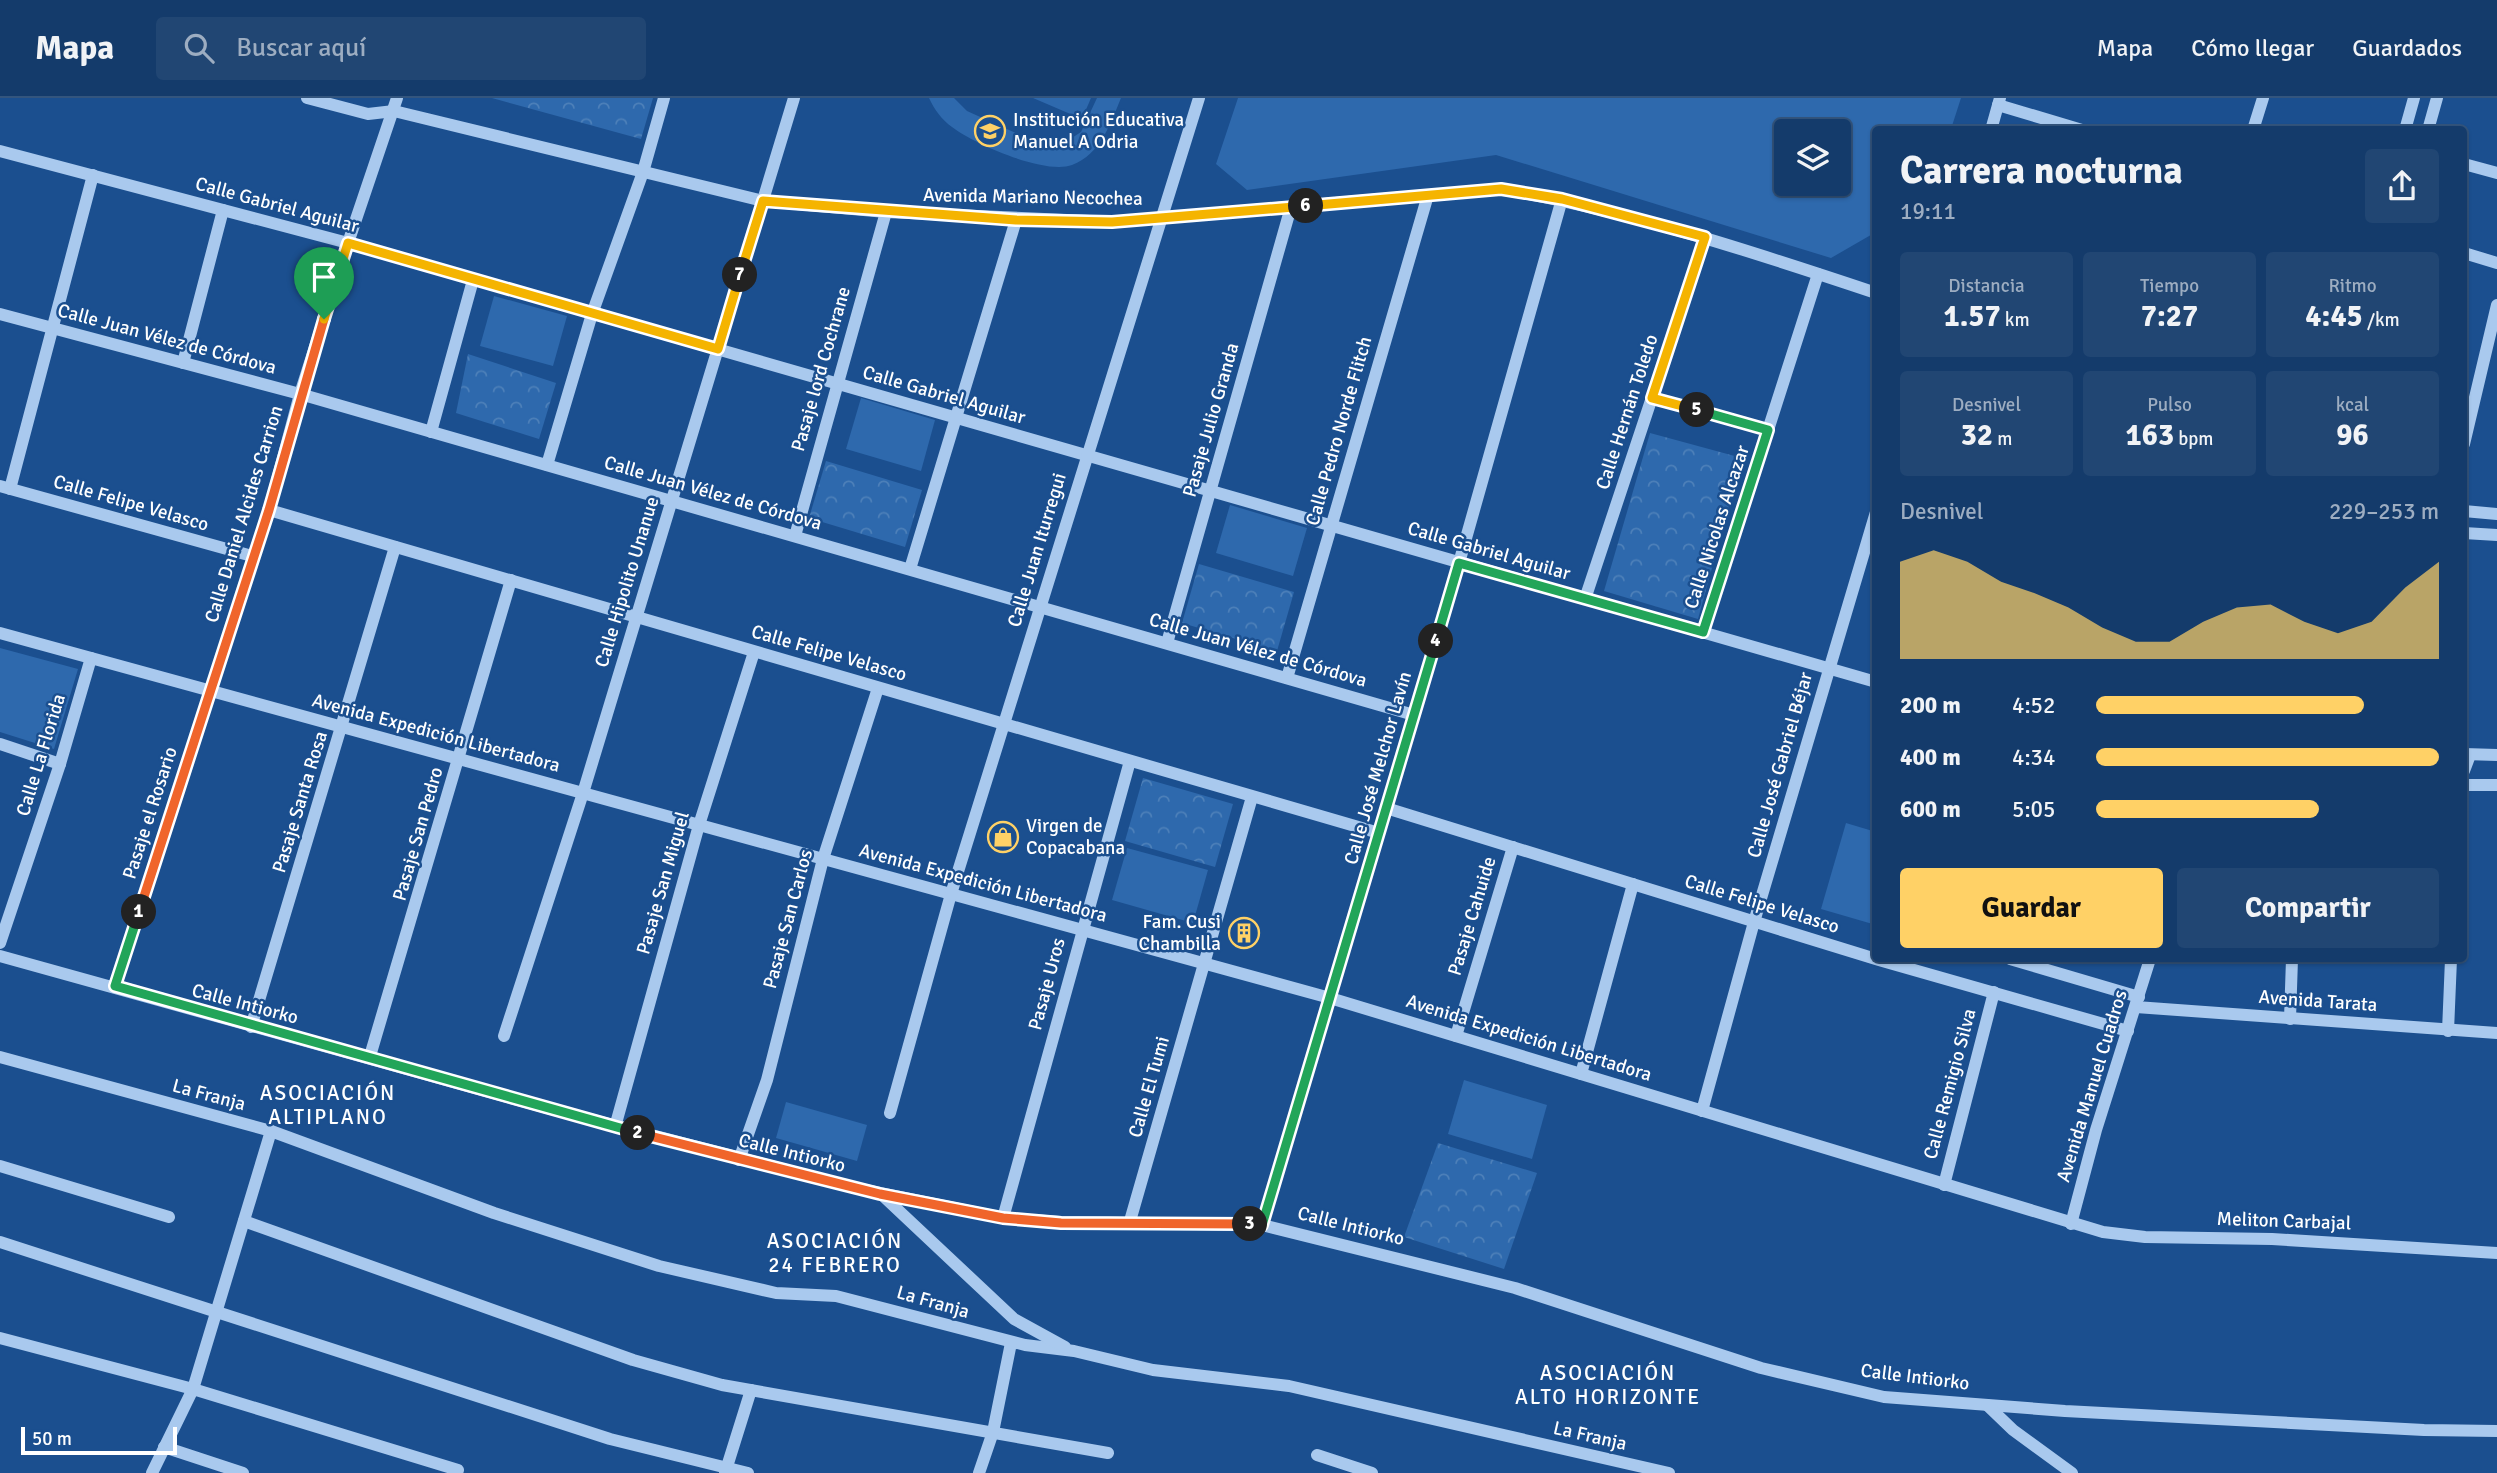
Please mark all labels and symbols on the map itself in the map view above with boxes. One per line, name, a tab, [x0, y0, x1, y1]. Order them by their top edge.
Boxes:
place label: Institución Educativa Manuel A Odria	[1013, 108, 1184, 154]
school or university icon: Institución Educativa Manuel A Odria	[973, 114, 1007, 148]
street label: Calle Gabriel Aguilar	[193, 172, 361, 238]
street label: Avenida Mariano Necochea	[923, 183, 1143, 211]
pin: 6	[1288, 188, 1324, 224]
pin	[294, 247, 354, 319]
pin: 7	[722, 258, 758, 292]
street label: Pasaje lord Cochrane	[786, 284, 856, 454]
street label: Calle Juan Vélez de Córdova	[55, 298, 279, 380]
street label: Calle Hernán Toledo	[1591, 331, 1663, 493]
street label: Calle Pedro Norde Flitch	[1301, 334, 1377, 528]
street label: Pasaje Julio Granda	[1178, 340, 1244, 500]
street label: Calle Gabriel Aguilar	[860, 360, 1028, 430]
pin: 5	[1680, 392, 1714, 428]
street label: Calle Daniel Alcides Carrion	[200, 403, 288, 625]
street label: Calle Nicolas Alcazar	[1679, 442, 1755, 612]
street label: Calle Juan Vélez de Córdova	[601, 450, 825, 536]
street label: Calle Felipe Velasco	[51, 469, 212, 537]
street label: Calle Juan Iturregui	[1002, 470, 1072, 630]
street label: Calle Hipolito Unanue	[590, 494, 664, 670]
street label: Calle Gabriel Aguilar	[1405, 516, 1573, 586]
street label: Calle Juan Vélez de Córdova	[1146, 607, 1370, 693]
street label: Calle Felipe Velasco	[749, 619, 910, 687]
pin: 4	[1418, 624, 1454, 658]
street label: Calle José Melchor Lavín	[1339, 669, 1417, 867]
street label: Calle José Gabriel Béjar	[1742, 669, 1818, 861]
street label: Avenida Expedición Libertadora	[309, 688, 563, 778]
street label: Calle La Florida	[11, 691, 71, 819]
street label: Pasaje Santa Rosa	[267, 728, 333, 876]
street label: Pasaje el Rosario	[117, 744, 183, 882]
street label: Pasaje San Pedro	[387, 764, 449, 904]
street label: Pasaje San Miguel	[631, 809, 695, 957]
place label: Virgen de Copacabana	[1026, 814, 1125, 860]
shop icon: Virgen de Copacabana	[986, 820, 1020, 854]
street label: Avenida Expedición Libertadora	[856, 838, 1110, 928]
street label: Pasaje San Carlos	[758, 847, 818, 991]
street label: Pasaje Cahuide	[1442, 854, 1502, 978]
street label: Calle Felipe Velasco	[1682, 869, 1842, 939]
pin: 1	[122, 894, 156, 930]
place label: Fam. Cusi Chambilla	[1139, 910, 1221, 956]
building icon: Fam. Cusi Chambilla	[1227, 916, 1261, 950]
street label: Pasaje Uros	[1023, 935, 1071, 1033]
street label: Calle Intiorko	[189, 978, 301, 1030]
street label: Avenida Tarata	[2258, 985, 2378, 1017]
street label: Avenida Manuel Cuadros	[2051, 987, 2133, 1185]
street label: Avenida Expedición Libertadora	[1403, 989, 1655, 1087]
street label: Calle Remigio Silva	[1918, 1006, 1982, 1162]
street label: Calle El Tumi	[1123, 1034, 1175, 1140]
street label: La Franja	[170, 1074, 248, 1116]
district label: ASOCIACIÓN ALTIPLANO	[260, 1080, 396, 1130]
pin: 2	[620, 1116, 656, 1150]
street label: Calle Intiorko	[736, 1128, 848, 1178]
street label: Calle Intiorko	[1295, 1201, 1407, 1251]
pin: 3	[1232, 1206, 1268, 1242]
street label: Meliton Carbajal	[2216, 1207, 2352, 1235]
district label: ASOCIACIÓN 24 FEBRERO	[767, 1228, 903, 1278]
street label: La Franja	[894, 1280, 972, 1324]
street label: Calle Intiorko	[1859, 1358, 1971, 1396]
district label: ASOCIACIÓN ALTO HORIZONTE	[1515, 1360, 1701, 1410]
street label: La Franja	[1551, 1416, 1629, 1456]
scale bar	[21, 1424, 177, 1456]

